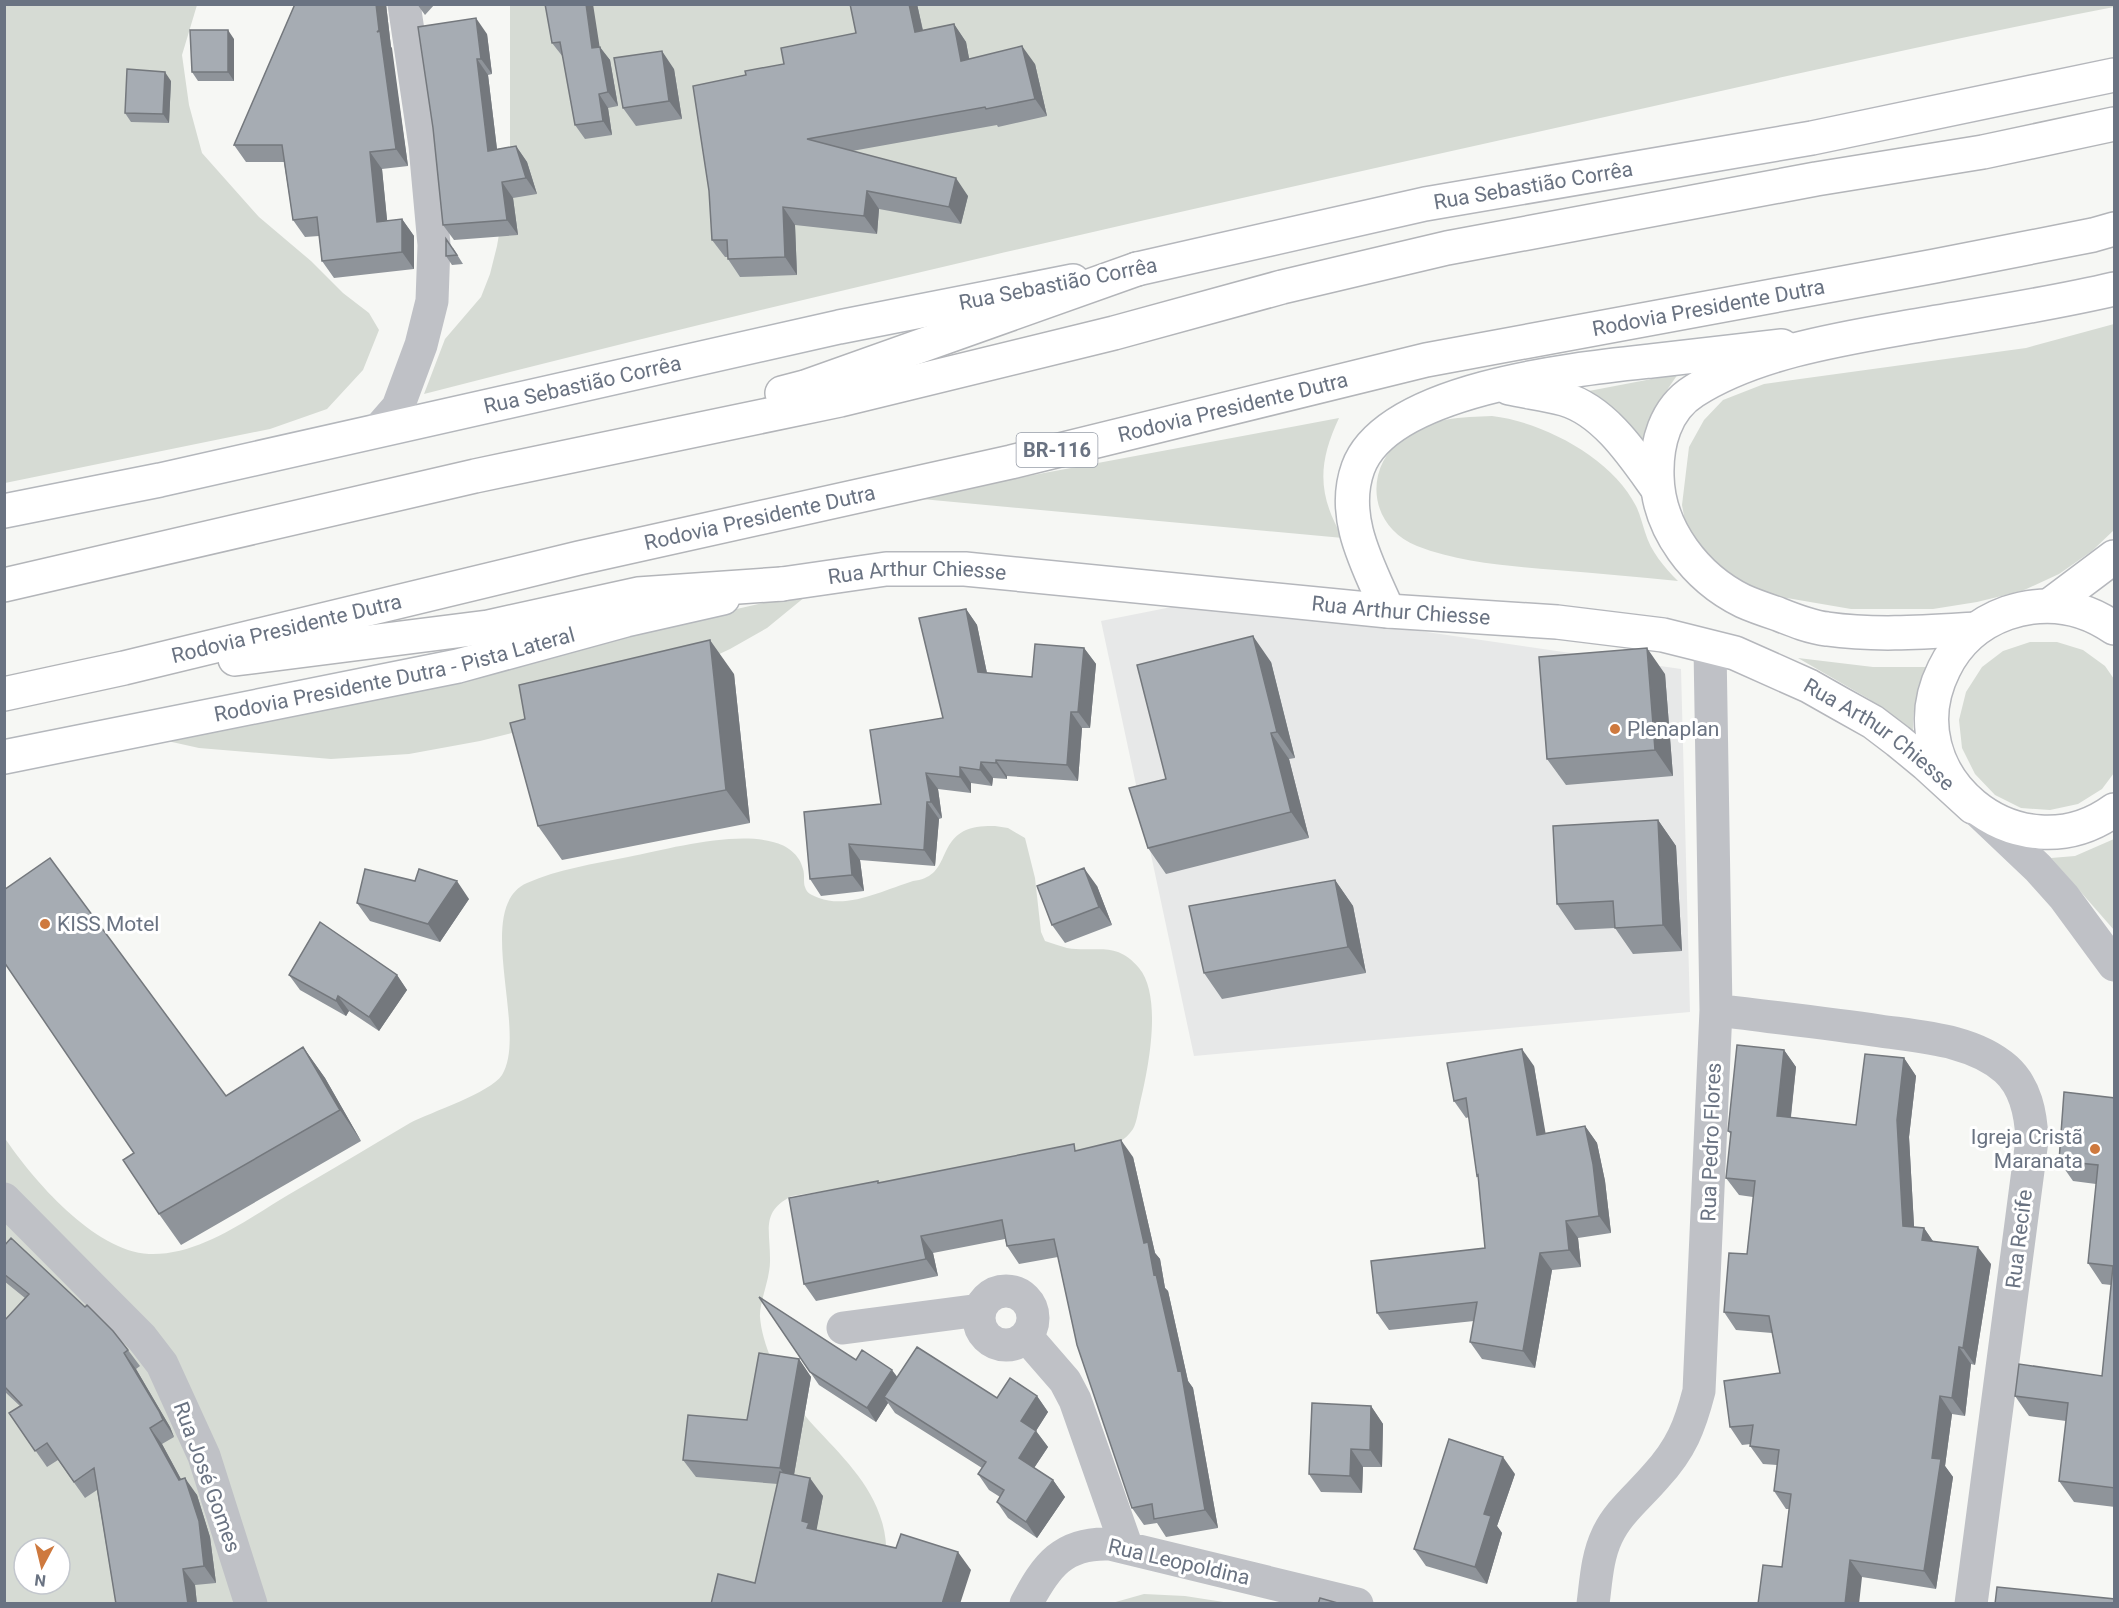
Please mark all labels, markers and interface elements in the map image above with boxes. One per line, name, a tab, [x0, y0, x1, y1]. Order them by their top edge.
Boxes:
street label: Rua Sebastião Corrêa	[1432, 157, 1635, 214]
street label: Rua Sebastião Corrêa	[957, 253, 1159, 315]
street label: Rodovia Presidente Dutra	[1590, 275, 1827, 341]
street label: Rua Sebastião Corrêa	[481, 351, 683, 419]
street label: Rodovia Presidente Dutra	[1115, 368, 1350, 447]
road number: BR-116	[1016, 433, 1098, 467]
street label: Rodovia Presidente Dutra	[642, 481, 878, 555]
street label: Rua Arthur Chiesse	[826, 557, 1008, 589]
street label: Rodovia Presidente Dutra	[169, 589, 404, 668]
street label: Rua Arthur Chiesse	[1310, 591, 1491, 630]
street label: Rodovia Presidente Dutra - Pista Lateral	[212, 623, 577, 727]
street label: Rua Arthur Chiesse	[1799, 674, 1959, 796]
place label: Plenaplan	[1627, 717, 1719, 741]
marker: Plenaplan	[1608, 722, 1622, 736]
place label: KISS Motel	[57, 912, 159, 936]
marker: KISS Motel	[38, 917, 52, 931]
street label: Rua Pedro Flores	[1696, 1062, 1726, 1222]
place label: Igreja Cristã Maranata	[1971, 1125, 2083, 1173]
marker: Igreja Cristã Maranata	[2088, 1142, 2102, 1156]
street label: Rua Recife	[2001, 1188, 2037, 1290]
street label: Rua José Gomes	[169, 1398, 245, 1556]
street label: Rua Leopoldina	[1106, 1534, 1252, 1590]
north arrow	[12, 1536, 72, 1596]
text: N	[33, 1570, 47, 1591]

